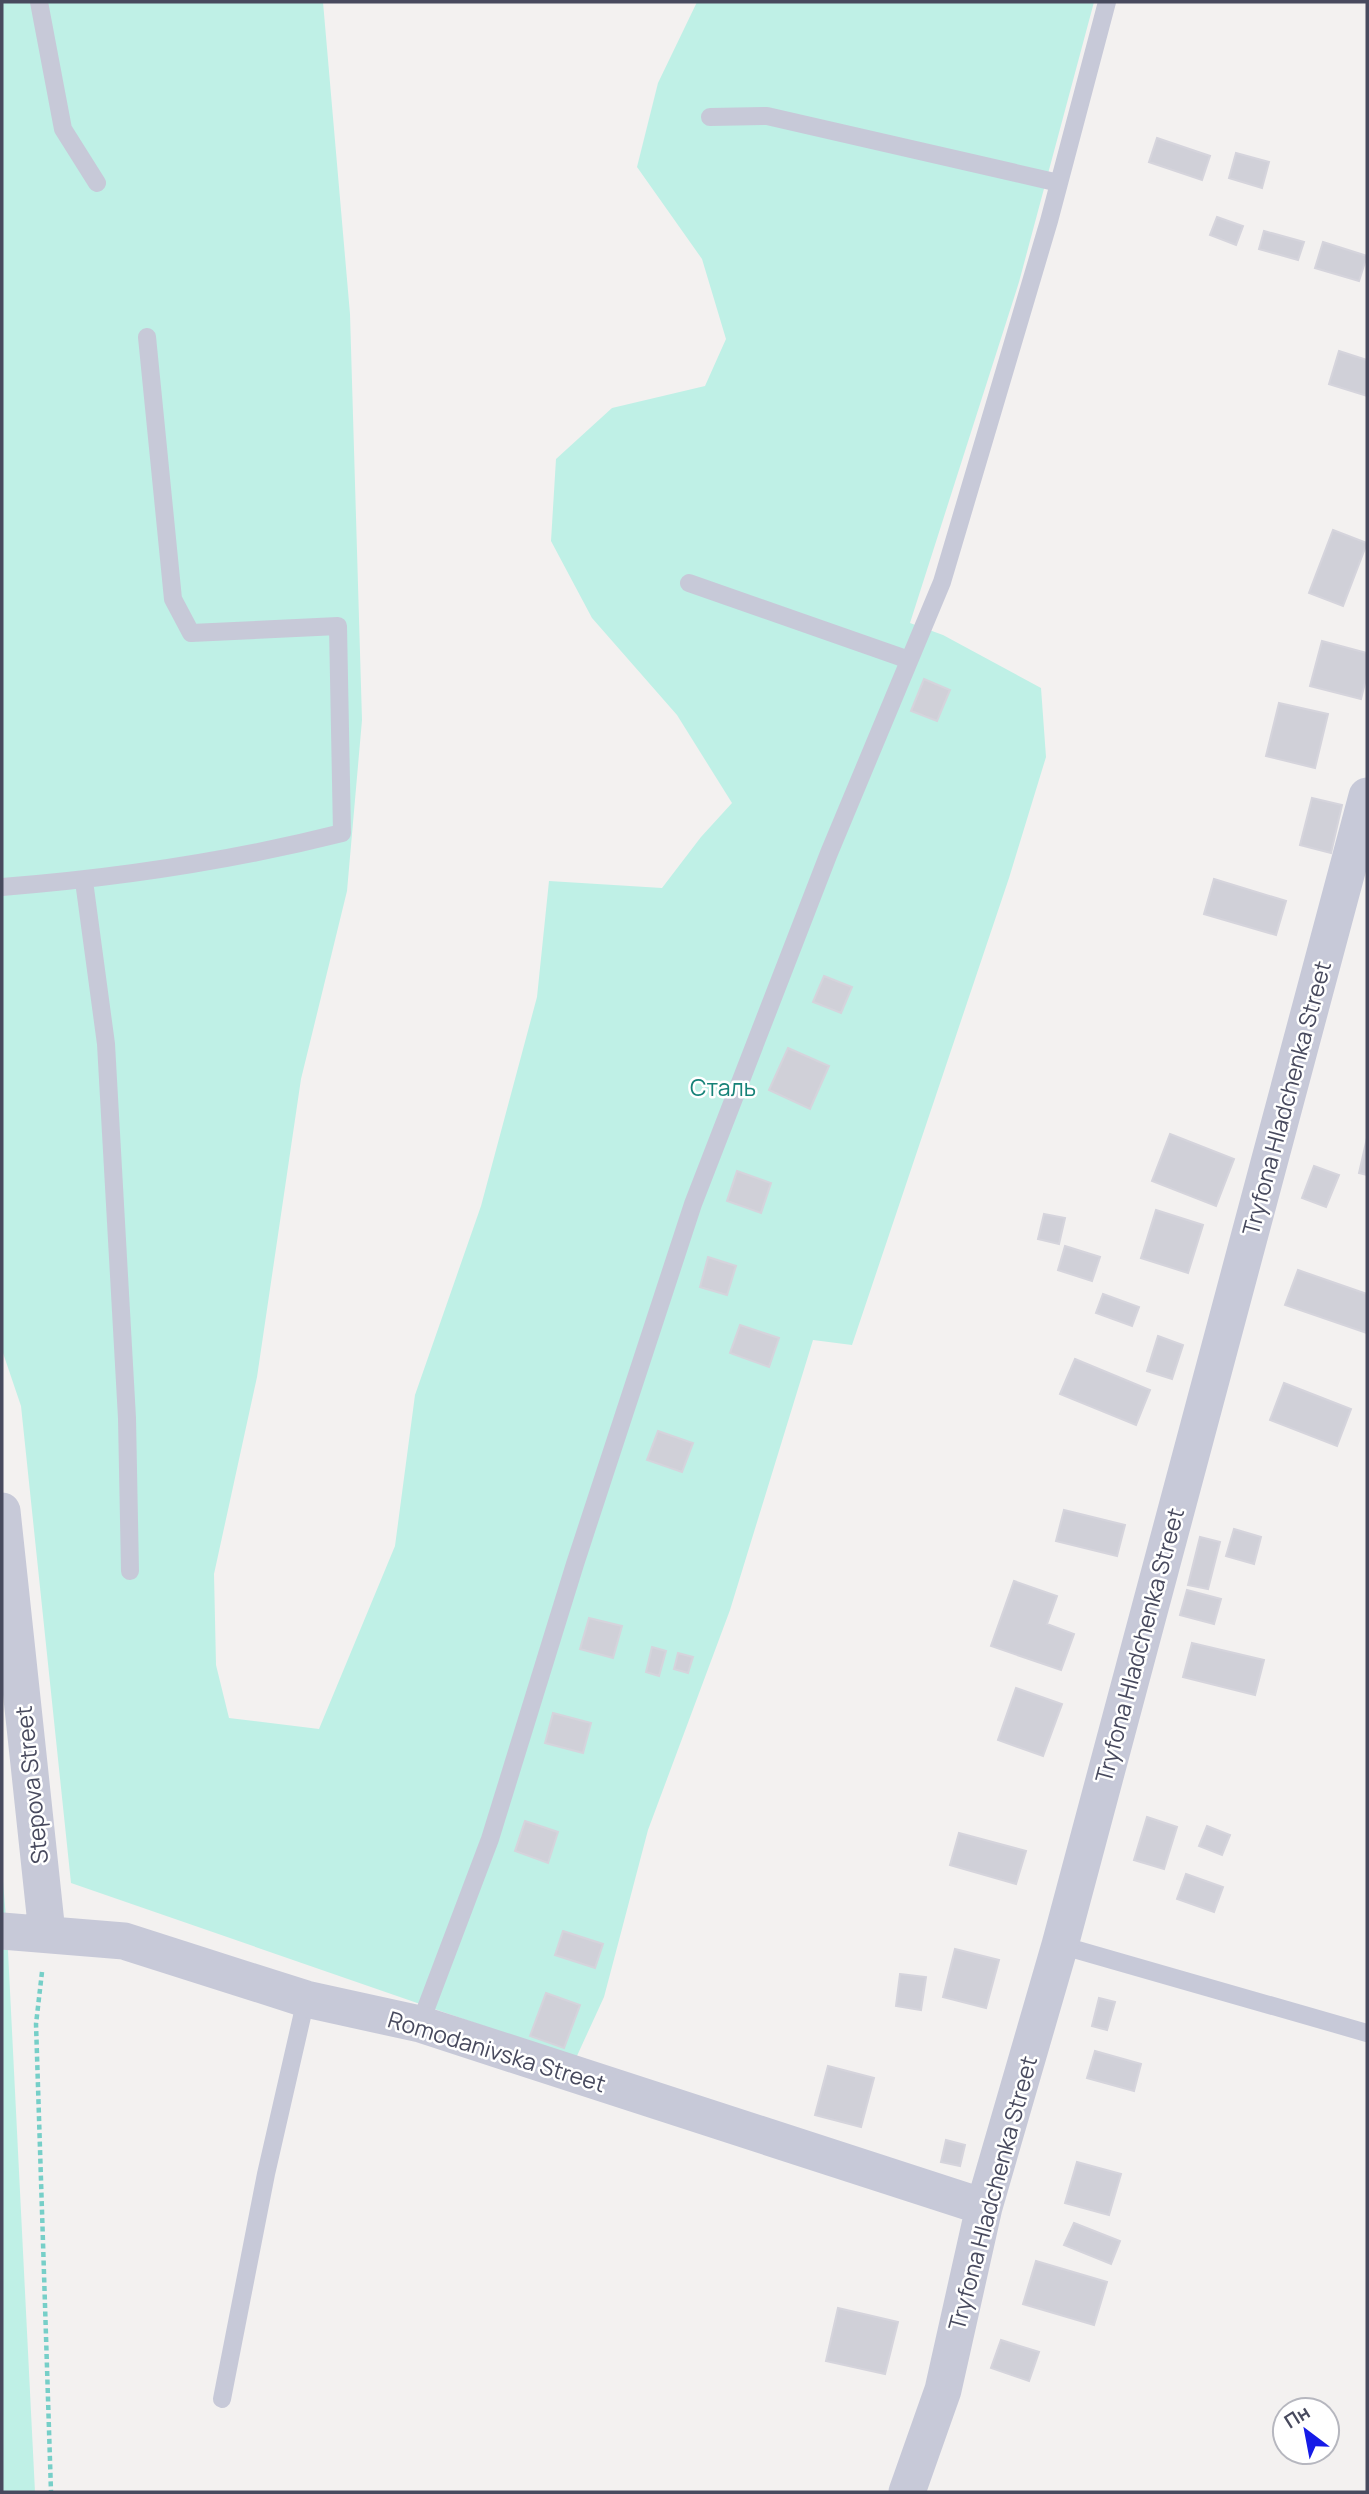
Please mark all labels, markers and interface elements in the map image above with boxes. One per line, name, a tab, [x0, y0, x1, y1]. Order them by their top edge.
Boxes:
street label: Tryfona Hladchenka Street	[1234, 957, 1338, 1239]
park label: Сталь	[690, 1071, 756, 1103]
street label: Tryfona Hladchenka Street	[1087, 1504, 1191, 1786]
street label: Stepova Street	[7, 1704, 55, 1866]
street label: Romodanivska Street	[384, 2003, 610, 2099]
street label: Tryfona Hladchenka Street	[940, 2052, 1044, 2334]
north arrow	[1271, 2396, 1341, 2466]
text: Пн	[1279, 2399, 1315, 2434]

